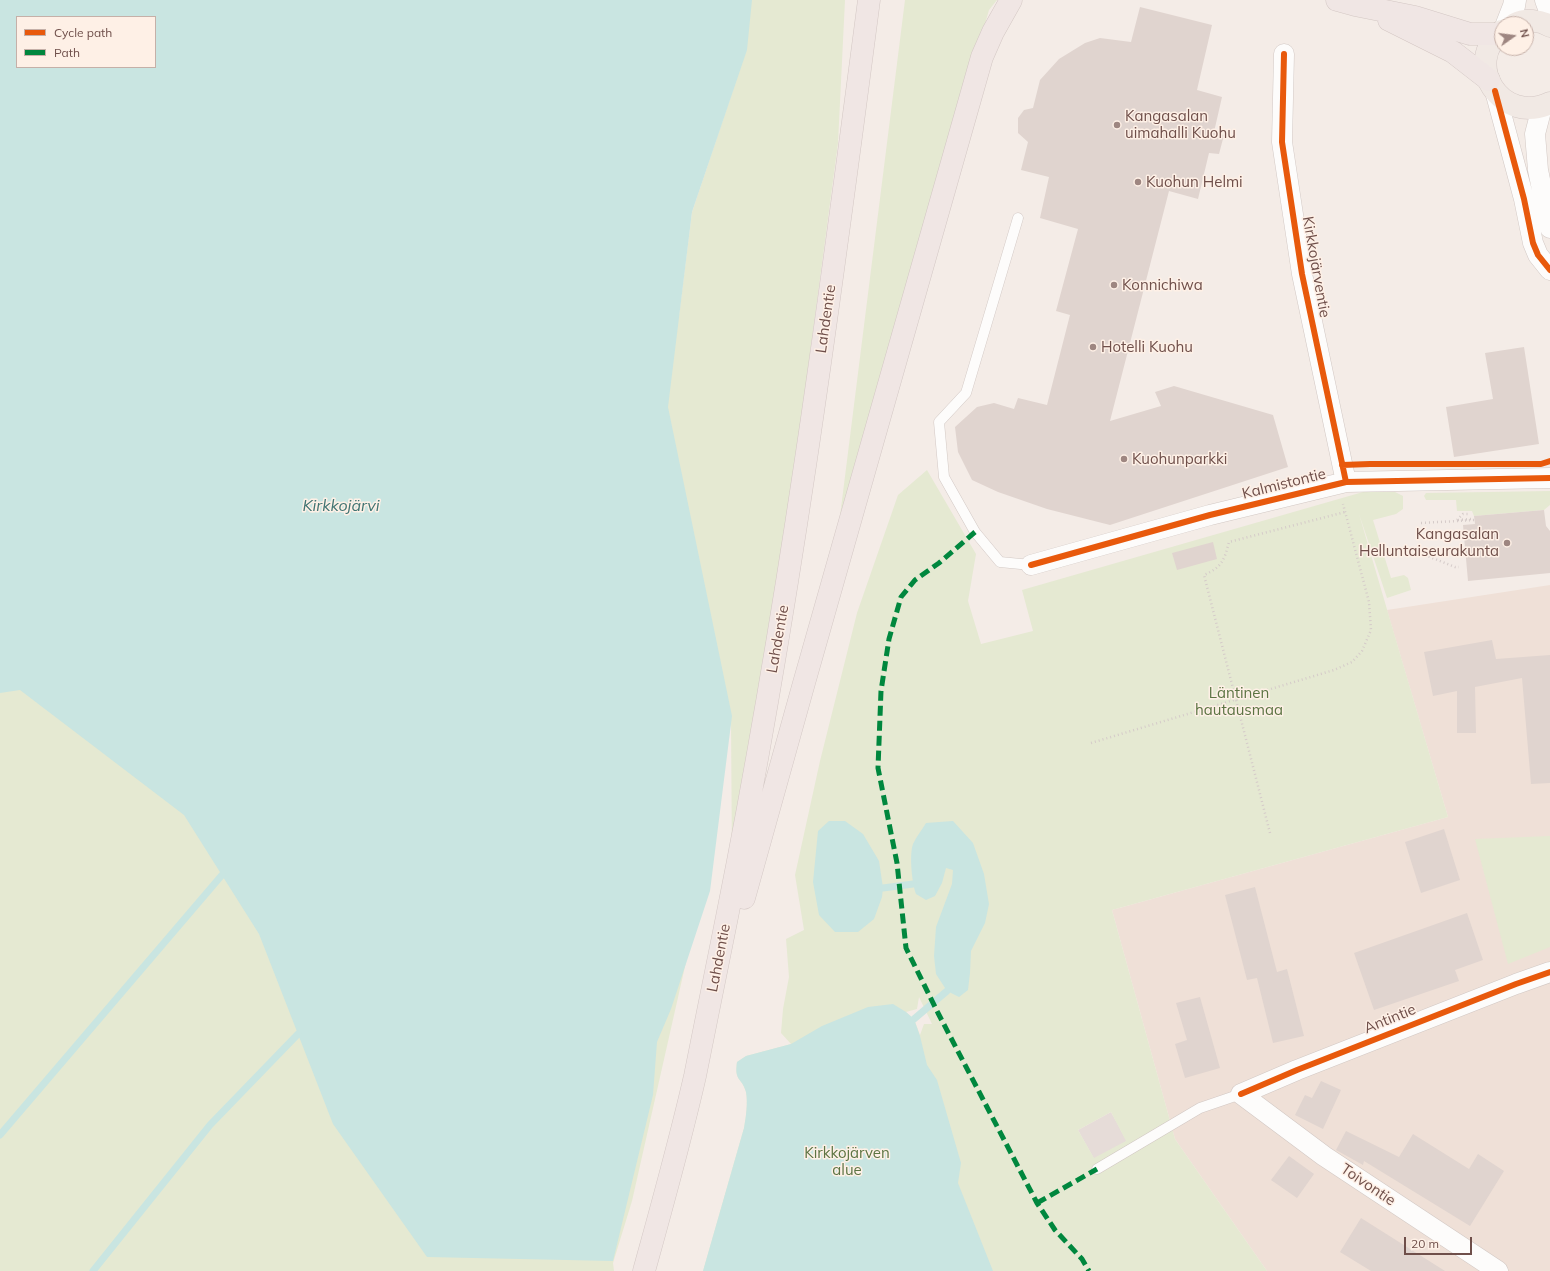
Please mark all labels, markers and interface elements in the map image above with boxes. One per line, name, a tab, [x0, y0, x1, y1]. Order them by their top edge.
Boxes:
legend	[16, 16, 156, 68]
north arrow	[1494, 16, 1534, 56]
text: Cycle path	[54, 25, 112, 40]
text: N	[1517, 28, 1532, 39]
text: Path	[54, 45, 80, 60]
place label: Kangasalan uimahalli Kuohu	[1125, 107, 1236, 142]
marker: Kangasalan uimahalli Kuohu	[1112, 120, 1122, 130]
place label: Kuohun Helmi	[1146, 173, 1243, 191]
marker: Kuohun Helmi	[1133, 177, 1143, 187]
street label: Kirkkojärventie	[1298, 215, 1334, 319]
place label: Konnichiwa	[1122, 276, 1203, 294]
marker: Konnichiwa	[1109, 280, 1119, 290]
street label: Lahdentie	[812, 284, 840, 354]
place label: Hotelli Kuohu	[1101, 338, 1193, 356]
marker: Hotelli Kuohu	[1088, 342, 1098, 352]
place label: Kuohunparkki	[1132, 450, 1227, 468]
marker: Kuohunparkki	[1119, 454, 1129, 464]
street label: Kalmistontie	[1240, 465, 1328, 503]
water label: Kirkkojärvi	[302, 496, 380, 516]
place label: Kangasalan Helluntaiseurakunta	[1359, 525, 1499, 560]
marker: Kangasalan Helluntaiseurakunta	[1502, 538, 1512, 548]
street label: Lahdentie	[763, 604, 793, 674]
park label: Läntinen hautausmaa	[1195, 684, 1283, 719]
street label: Lahdentie	[704, 922, 734, 994]
street label: Antintie	[1361, 1000, 1419, 1038]
park label: Kirkkojärven alue	[804, 1144, 890, 1179]
street label: Toivontie	[1337, 1160, 1399, 1210]
scale bar	[1406, 1229, 1474, 1255]
text: 20 m	[1411, 1236, 1439, 1251]

